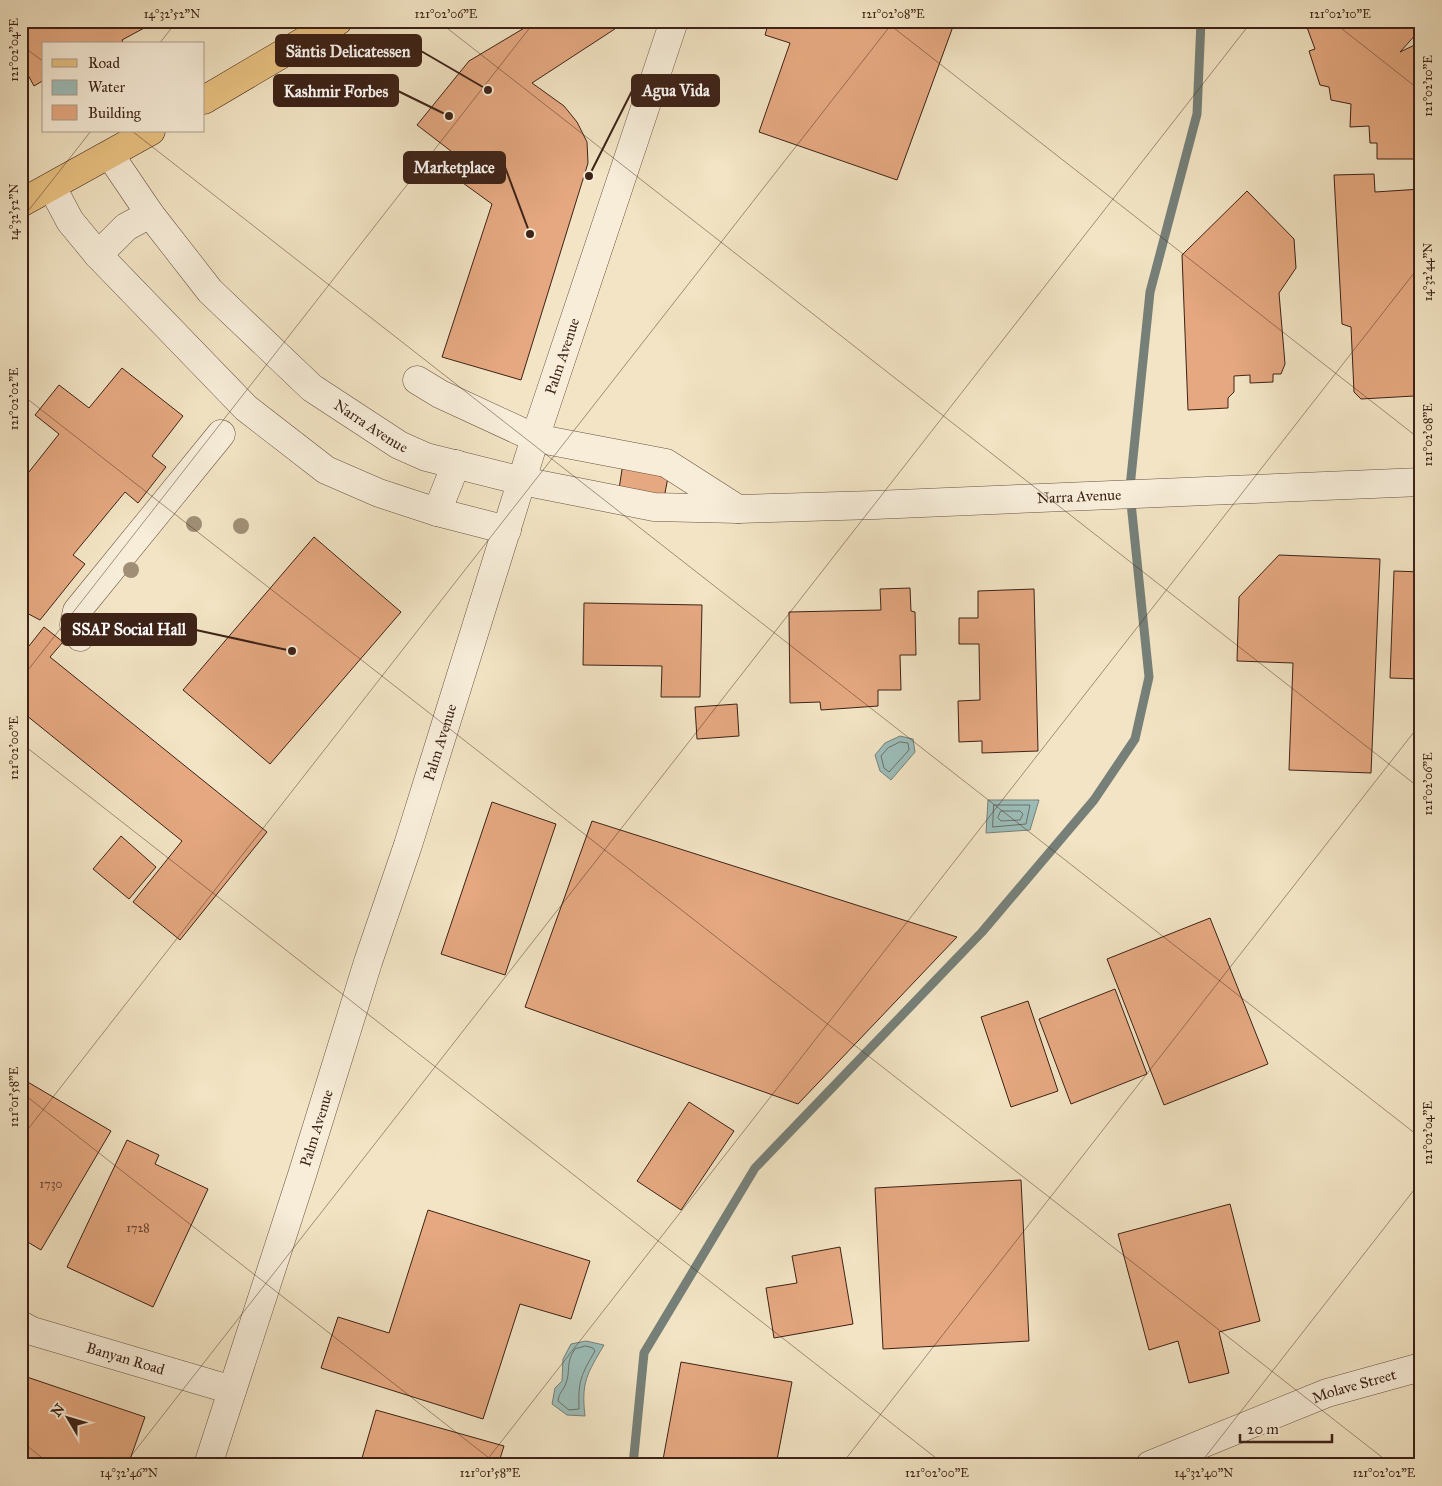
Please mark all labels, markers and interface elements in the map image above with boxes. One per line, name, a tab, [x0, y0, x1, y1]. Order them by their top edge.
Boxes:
text: 14°32'52"N	[144, 7, 200, 21]
text: 121°02'06"E	[415, 7, 478, 21]
text: 121°02'08"E	[861, 7, 925, 21]
text: 121°02'10"E	[1309, 7, 1371, 21]
text: 121°02'04"E	[7, 18, 21, 82]
callout: Säntis Delicatessen	[276, 35, 421, 66]
legend	[42, 42, 205, 132]
text: Säntis Delicatessen	[286, 42, 411, 61]
text: Road	[88, 54, 120, 72]
text: 121°02'10"E	[1421, 55, 1435, 117]
callout: Kashmir Forbes	[274, 75, 398, 106]
callout: Agua Vida	[632, 75, 719, 106]
text: Water	[88, 78, 125, 96]
text: Agua Vida	[641, 81, 711, 101]
text: Kashmir Forbes	[284, 82, 388, 101]
text: Building	[88, 104, 142, 122]
callout: Marketplace	[404, 152, 505, 183]
text: Marketplace	[413, 158, 495, 178]
text: 14°32'52"N	[7, 184, 21, 240]
text: 14°32'44"N	[1421, 243, 1435, 301]
street label: Palm Avenue	[541, 316, 583, 397]
text: 121°02'02"E	[7, 367, 21, 430]
street label: Narra Avenue	[331, 396, 411, 457]
text: 121°02'08"E	[1421, 403, 1435, 467]
street label: Narra Avenue	[1036, 486, 1122, 507]
callout: SSAP Social Hall	[62, 614, 196, 645]
text: SSAP Social Hall	[72, 620, 187, 639]
street label: Palm Avenue	[420, 702, 460, 783]
text: 121°02'00"E	[7, 716, 21, 780]
text: 121°02'06"E	[1421, 752, 1435, 815]
text: 121°01'58"E	[7, 1066, 21, 1127]
street label: Palm Avenue	[296, 1087, 337, 1169]
text: 121°02'04"E	[1421, 1101, 1435, 1165]
house number: 1730	[40, 1177, 62, 1191]
house number: 1728	[126, 1221, 150, 1235]
street label: Banyan Road	[84, 1339, 167, 1379]
street label: Molave Street	[1309, 1365, 1399, 1407]
north arrow	[42, 1394, 92, 1444]
text: N	[48, 1400, 69, 1420]
scale bar	[1240, 1411, 1332, 1443]
text: 20 m	[1247, 1420, 1279, 1438]
text: 14°32'46"N	[100, 1466, 158, 1480]
text: 121°01'58"E	[460, 1466, 521, 1480]
text: 121°02'00"E	[905, 1466, 969, 1480]
text: 14°32'40"N	[1175, 1466, 1233, 1480]
text: 121°02'02"E	[1353, 1466, 1416, 1480]

